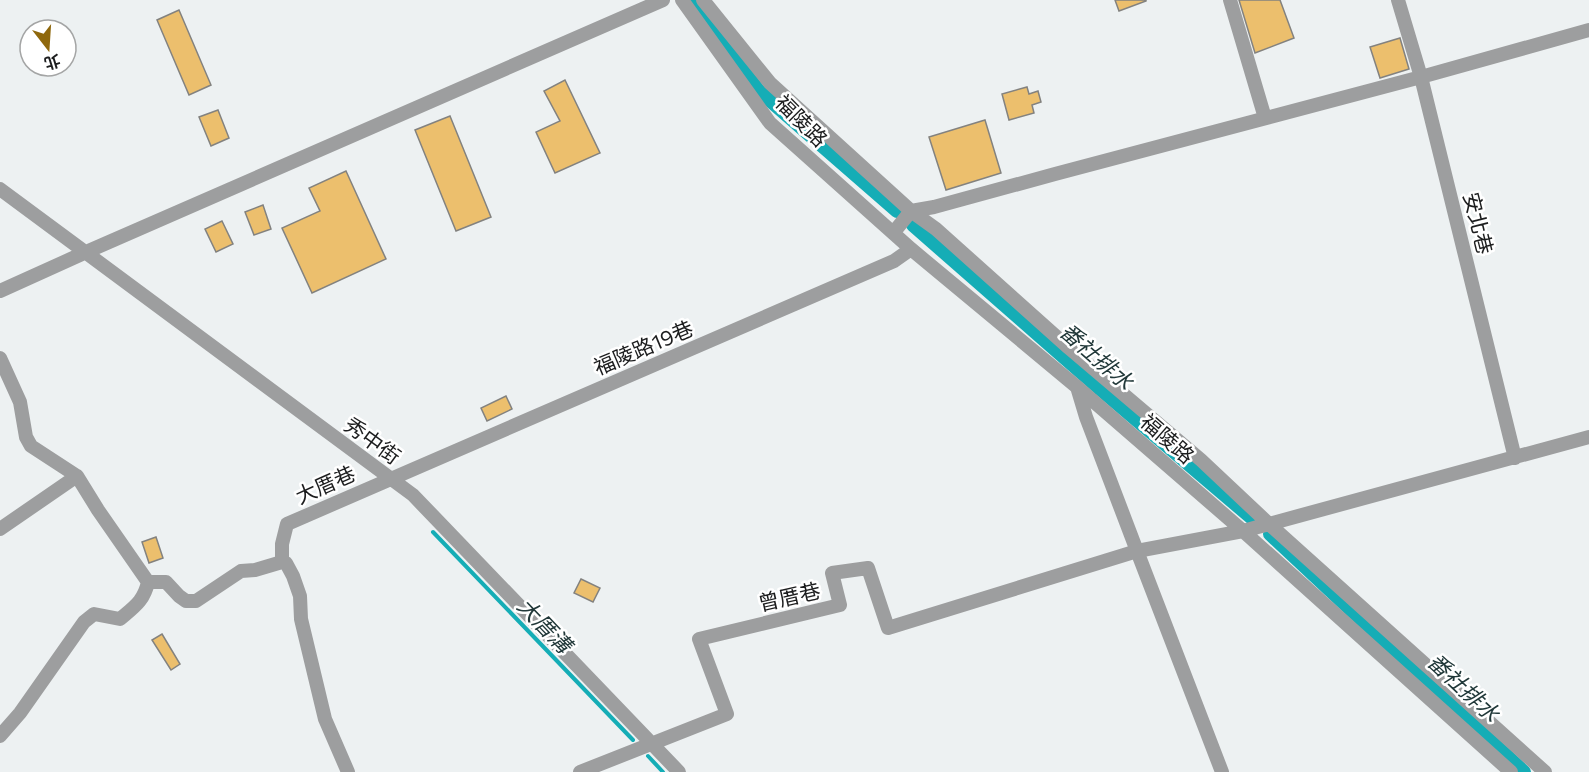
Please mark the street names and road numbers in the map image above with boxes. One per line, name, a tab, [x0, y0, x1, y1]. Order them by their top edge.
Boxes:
street label: 福陵路	[771, 89, 833, 151]
street label: 安北巷	[1459, 189, 1499, 257]
street label: 福陵路19巷	[589, 315, 697, 379]
street label: 福陵路	[1136, 408, 1200, 468]
street label: 秀中街	[340, 411, 406, 469]
street label: 大厝巷	[291, 460, 359, 508]
street label: 曾厝巷	[755, 577, 823, 615]

